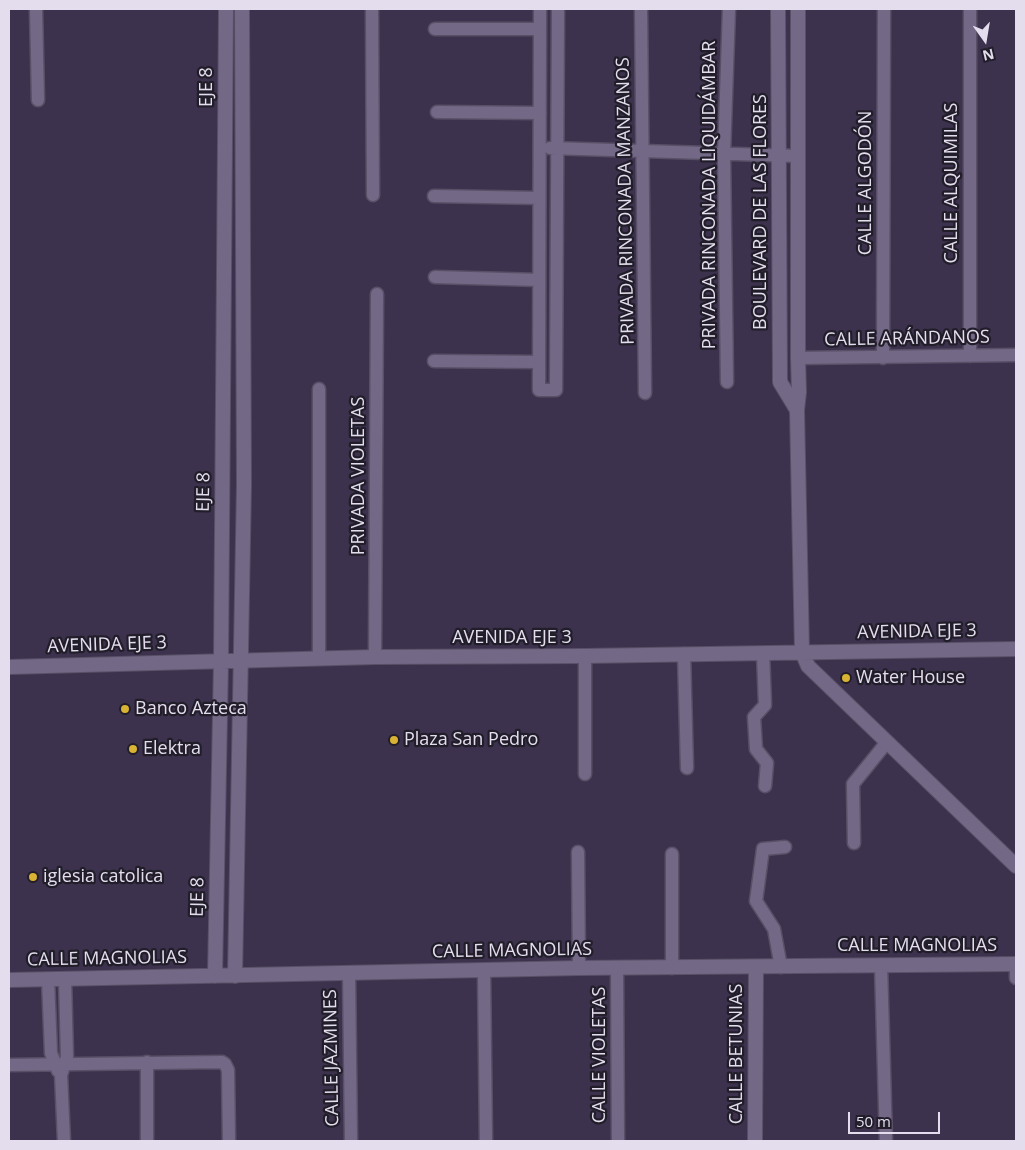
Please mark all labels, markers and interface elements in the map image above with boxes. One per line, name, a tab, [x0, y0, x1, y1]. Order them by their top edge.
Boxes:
north arrow	[960, 15, 1010, 65]
street label: PRIVADA RINCONADA LIQUIDÁMBAR	[699, 41, 721, 349]
text: N	[981, 45, 996, 66]
street label: PRIVADA RINCONADA MANZANOS	[613, 57, 639, 345]
street label: EJE 8	[196, 67, 218, 107]
street label: BOULEVARD DE LAS FLORES	[750, 94, 772, 330]
street label: CALLE ALQUIMILAS	[941, 103, 963, 263]
street label: CALLE ALGODÓN	[855, 111, 877, 255]
street label: CALLE ARÁNDANOS	[824, 327, 990, 351]
street label: PRIVADA VIOLETAS	[348, 397, 370, 555]
street label: EJE 8	[193, 472, 215, 512]
street label: AVENIDA EJE 3	[857, 620, 977, 644]
street label: AVENIDA EJE 3	[452, 627, 572, 649]
street label: AVENIDA EJE 3	[47, 632, 167, 658]
place label: Water House	[856, 667, 965, 689]
marker: Water House	[840, 672, 852, 684]
place label: Banco Azteca	[135, 698, 247, 720]
marker: Banco Azteca	[119, 703, 131, 715]
place label: Plaza San Pedro	[404, 729, 538, 751]
marker: Plaza San Pedro	[388, 734, 400, 746]
place label: Elektra	[143, 738, 201, 760]
marker: Elektra	[127, 743, 139, 755]
place label: iglesia catolica	[43, 866, 163, 888]
marker: iglesia catolica	[27, 871, 39, 883]
street label: EJE 8	[187, 877, 209, 917]
street label: CALLE MAGNOLIAS	[837, 935, 997, 957]
street label: CALLE MAGNOLIAS	[432, 939, 592, 963]
street label: CALLE MAGNOLIAS	[27, 947, 187, 971]
street label: CALLE BETUNIAS	[726, 984, 748, 1124]
street label: CALLE VIOLETAS	[589, 987, 611, 1123]
street label: CALLE JAZMINES	[320, 989, 344, 1127]
scale bar	[850, 1102, 942, 1134]
text: 50 m	[856, 1111, 891, 1131]

